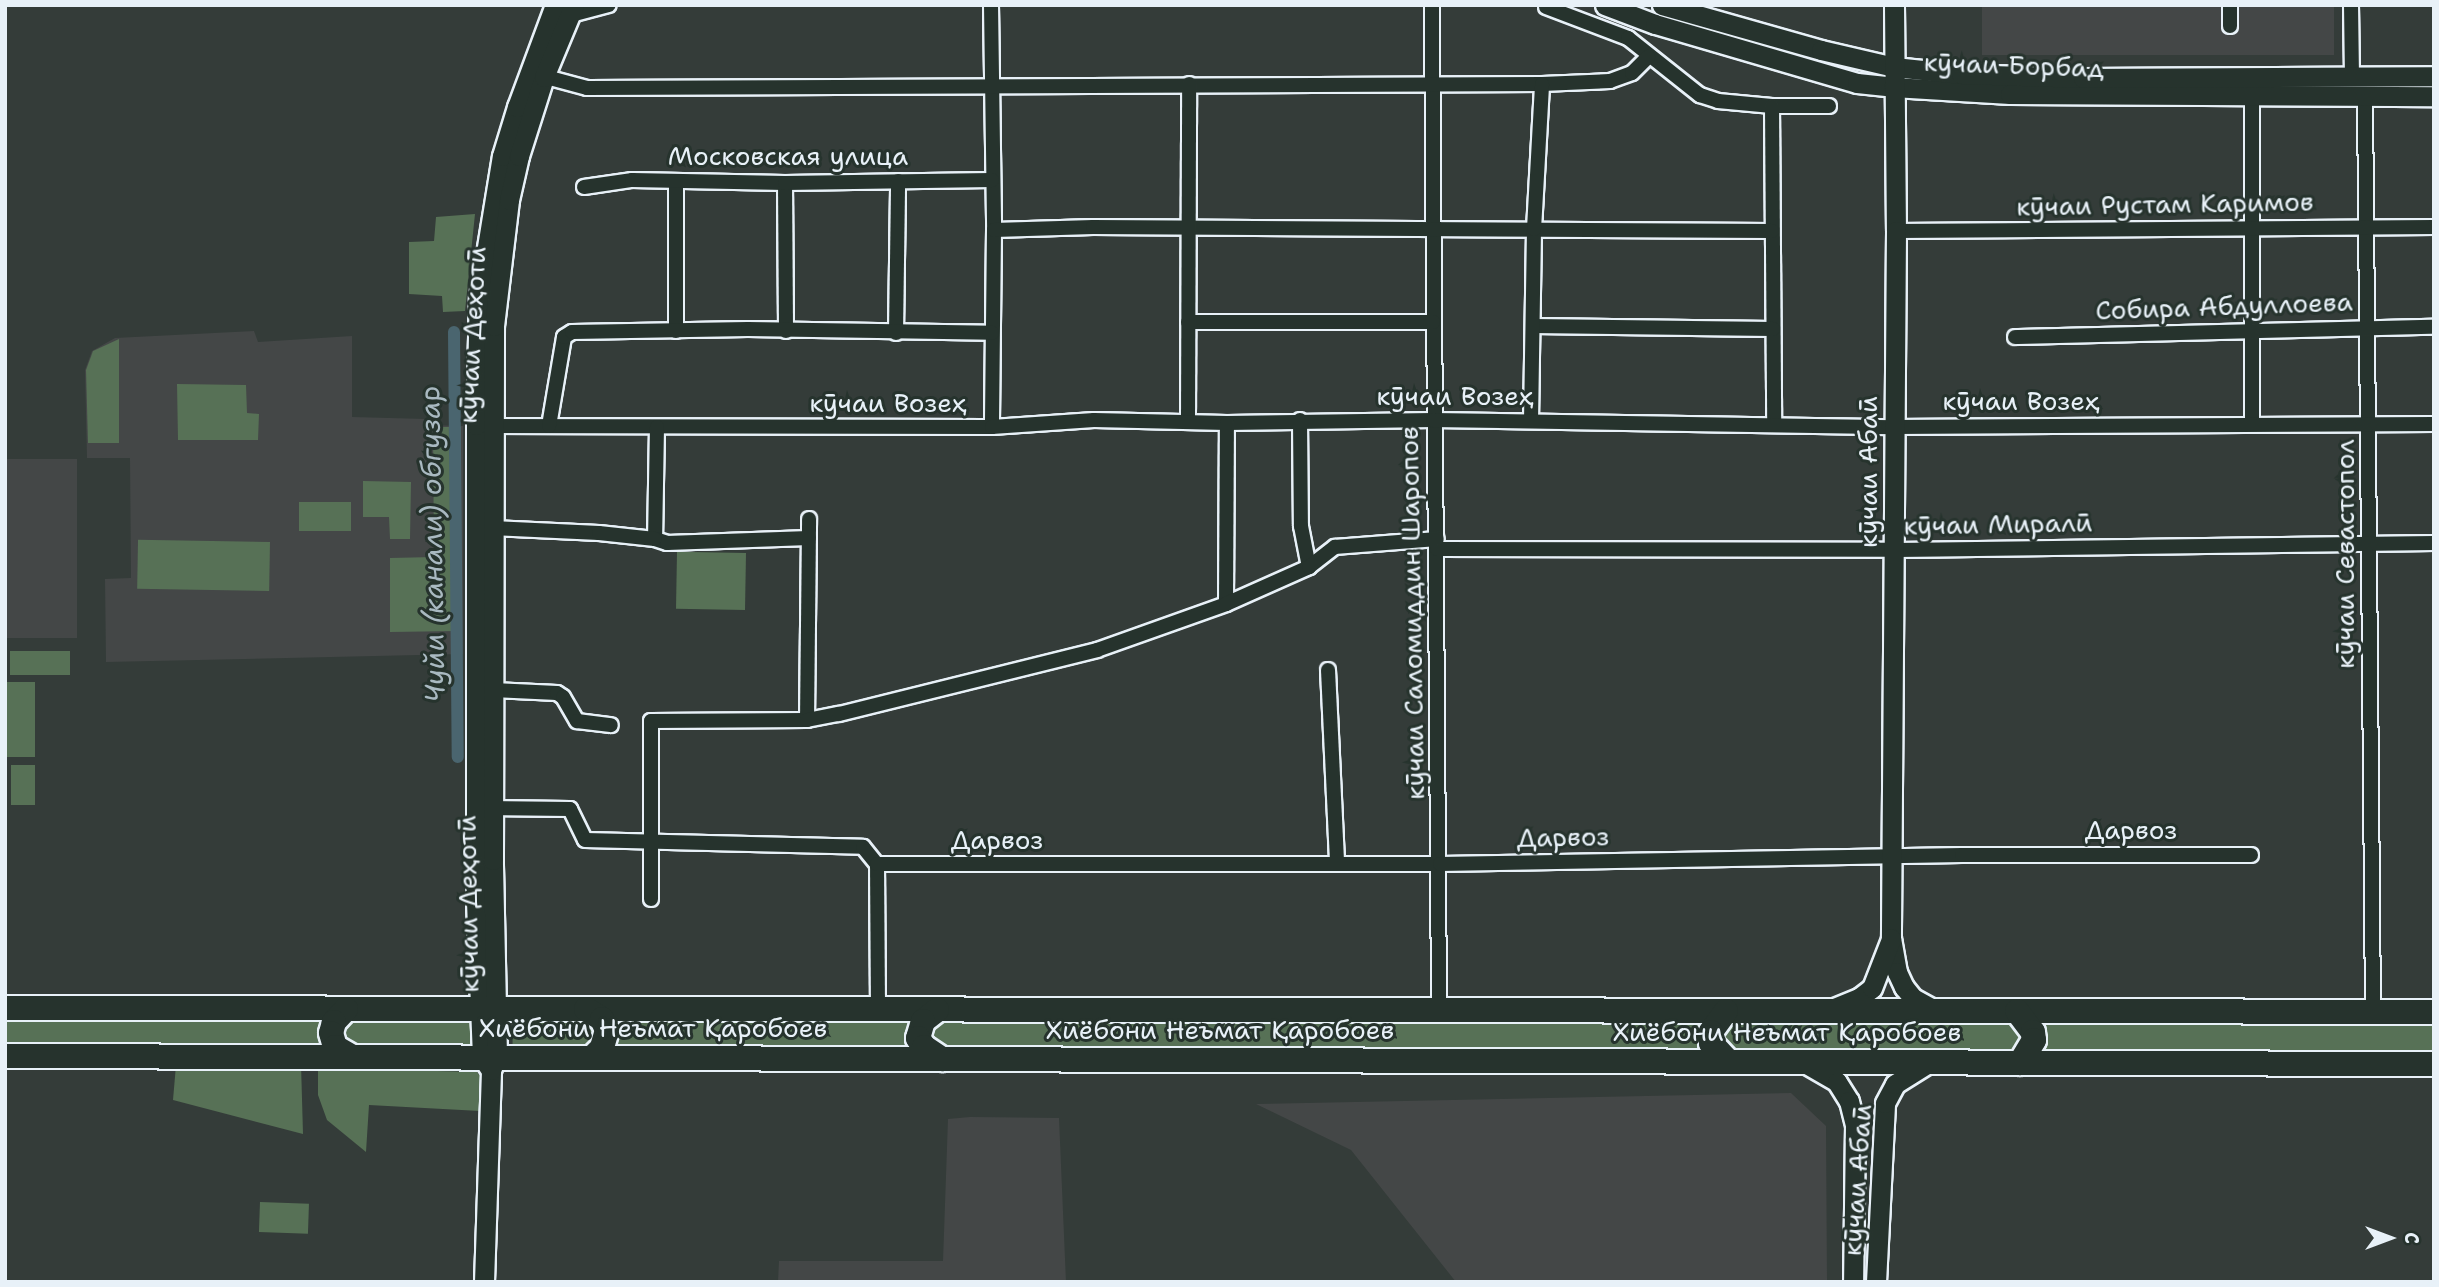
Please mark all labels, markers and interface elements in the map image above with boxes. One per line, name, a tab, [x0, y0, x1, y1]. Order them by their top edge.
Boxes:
street label: кӯчаи Борбад	[1923, 46, 2105, 84]
street label: Московская улица	[668, 140, 908, 172]
street label: кӯчаи Рустам Каримов	[2016, 186, 2314, 222]
street label: кӯчаи Деҳотӣ	[452, 246, 492, 424]
street label: Собира Абдуллоева	[2095, 286, 2353, 326]
street label: кӯчаи Возеҳ	[1376, 380, 1534, 412]
water label: Чуйи (канали) обгузар	[412, 385, 452, 703]
street label: кӯчаи Возеҳ	[1942, 385, 2100, 417]
street label: кӯчаи Возеҳ	[809, 387, 967, 419]
street label: кӯчаи Абаӣ	[1852, 396, 1884, 548]
street label: кӯчаи Саломиддин Шаропов	[1393, 426, 1431, 800]
street label: кӯчаи Севастопол	[2329, 439, 2361, 669]
street label: кӯчаи Миралӣ	[1903, 507, 2093, 541]
street label: Дарвоз	[2085, 814, 2177, 846]
street label: кӯчаи Деҳотӣ	[451, 815, 485, 993]
street label: Дарвоз	[1516, 821, 1610, 853]
street label: Дарвоз	[951, 824, 1043, 856]
street label: Хиёбони Неъмат Қаробоев	[479, 1012, 827, 1044]
street label: Хиёбони Неъмат Қаробоев	[1046, 1014, 1394, 1046]
street label: Хиёбони Неъмат Қаробоев	[1613, 1016, 1961, 1048]
street label: кӯчаи Абаӣ	[1836, 1103, 1878, 1257]
north arrow	[2355, 1203, 2425, 1273]
text: С	[2399, 1232, 2424, 1244]

